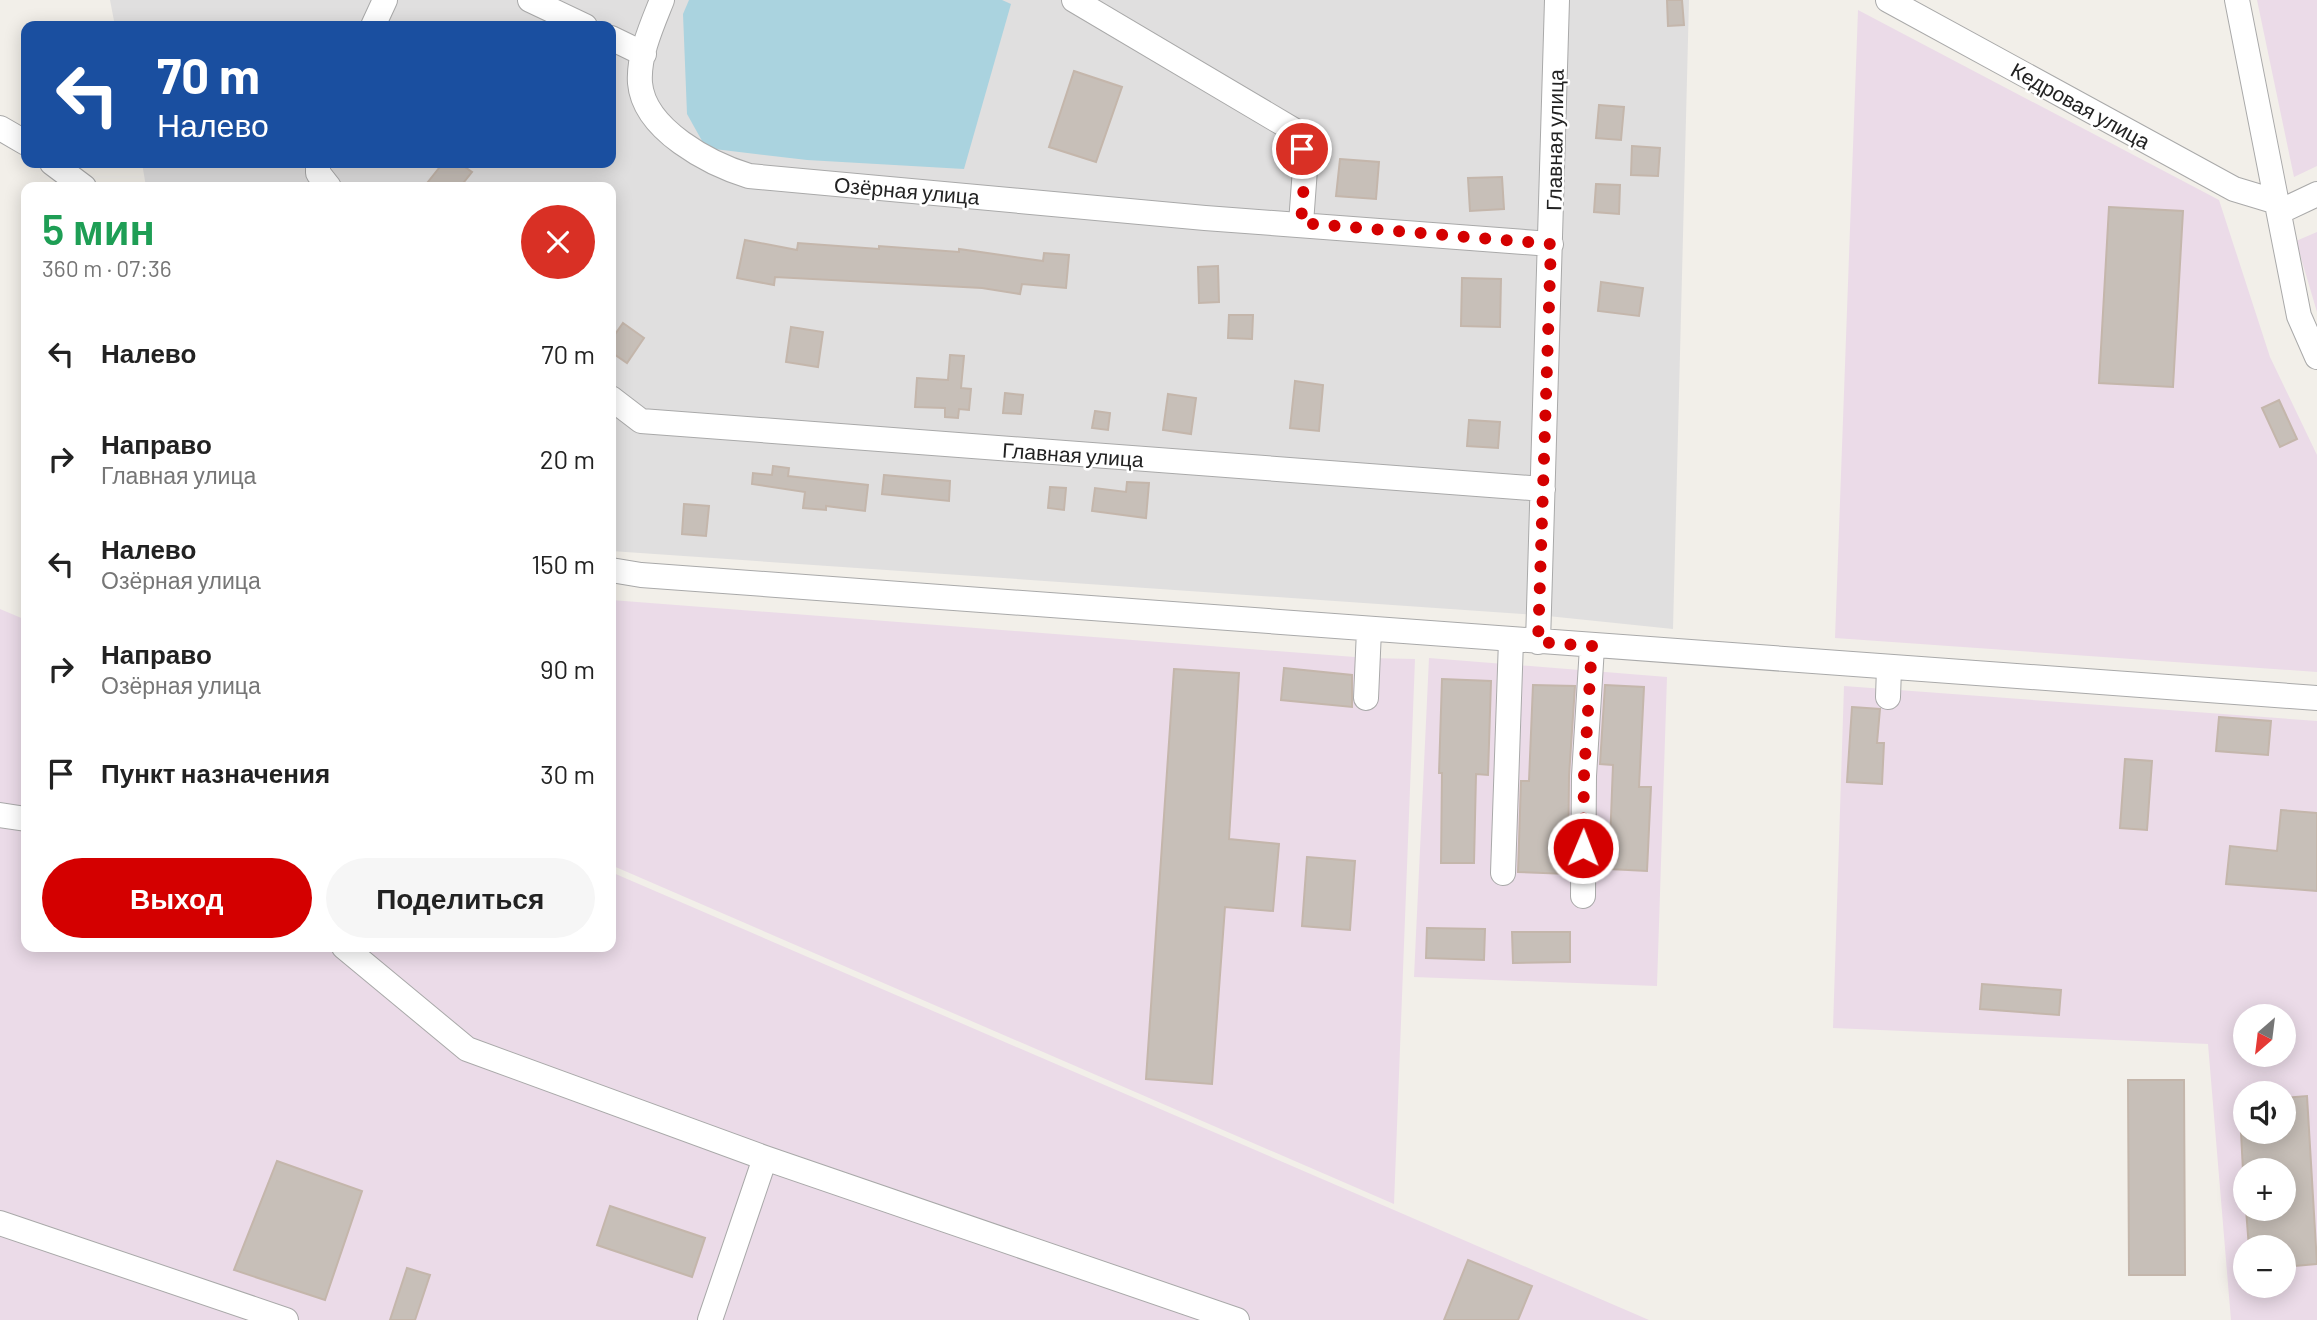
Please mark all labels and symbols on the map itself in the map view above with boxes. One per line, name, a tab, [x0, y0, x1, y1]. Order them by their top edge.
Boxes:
street label: Кедровая улица	[2007, 57, 2155, 154]
street label: Главная улица	[1540, 69, 1568, 211]
pin	[1272, 119, 1332, 179]
street label: Озёрная улица	[833, 171, 981, 209]
street label: Главная улица	[1001, 437, 1145, 471]
position arrow	[1546, 811, 1620, 885]
north arrow	[2233, 1004, 2296, 1068]

